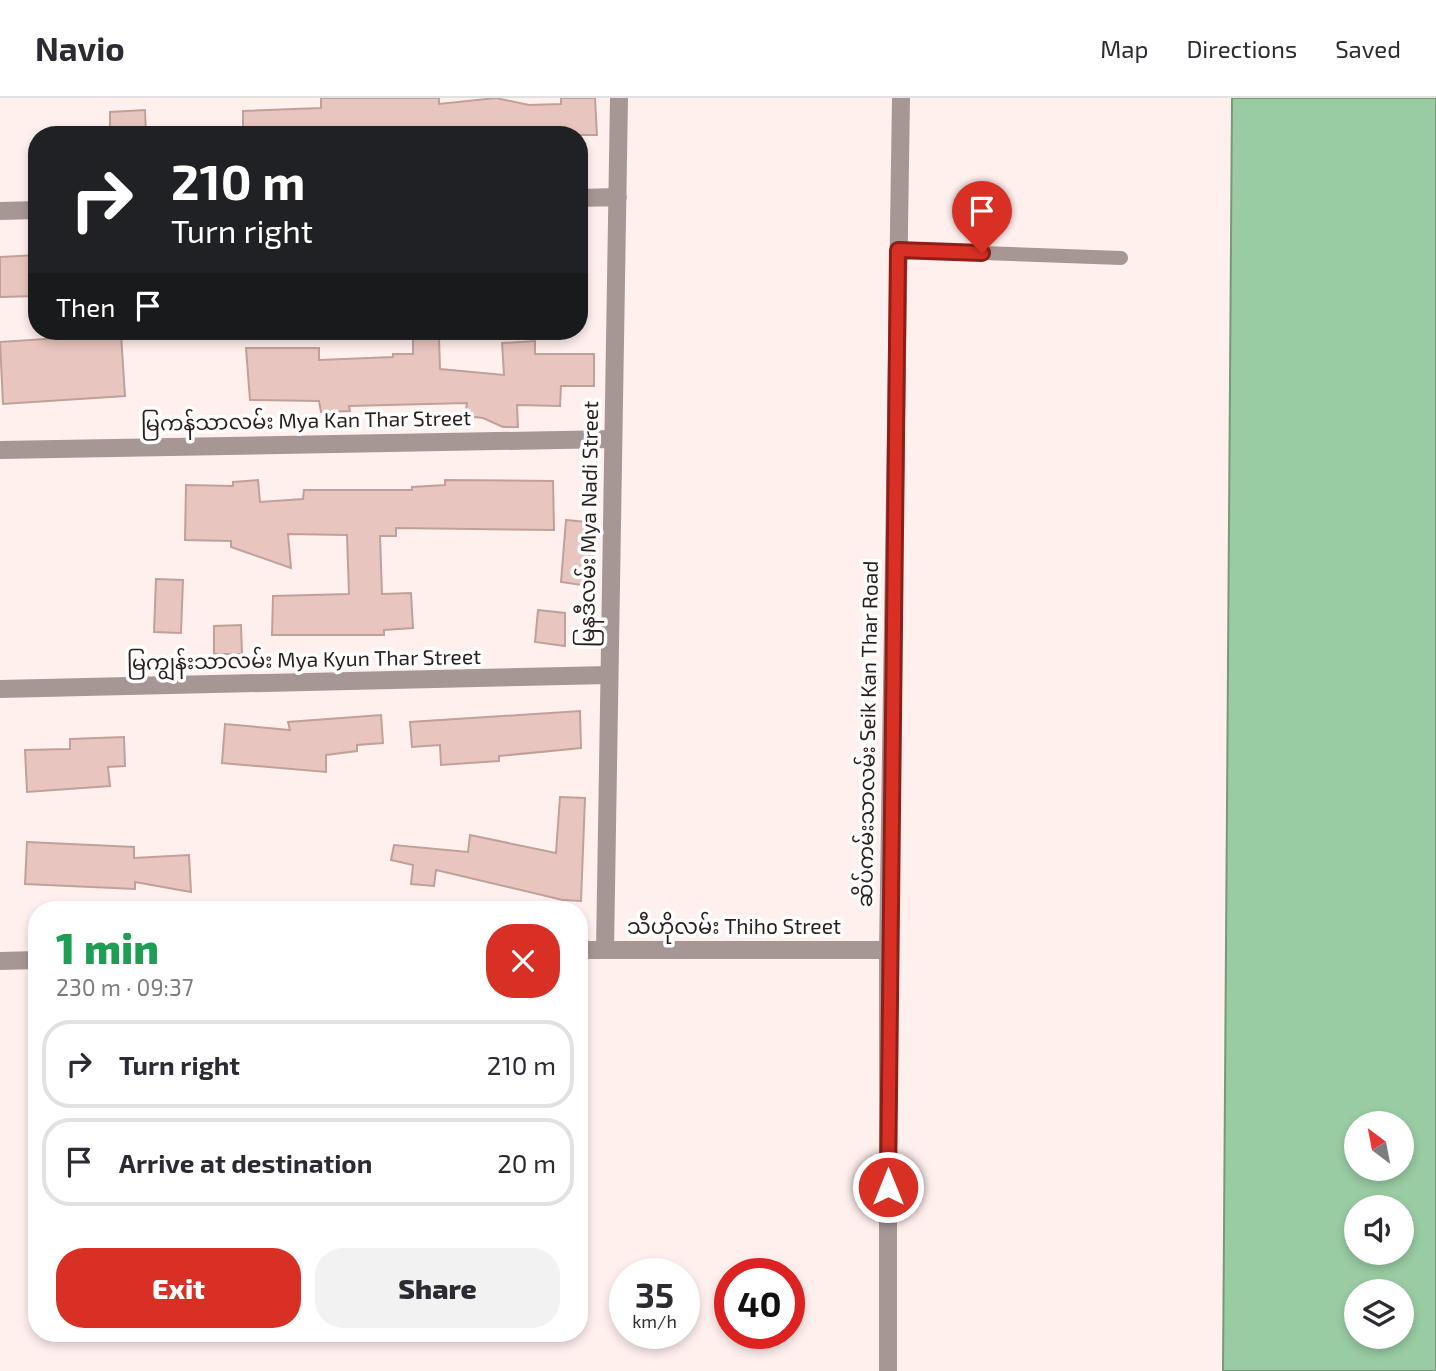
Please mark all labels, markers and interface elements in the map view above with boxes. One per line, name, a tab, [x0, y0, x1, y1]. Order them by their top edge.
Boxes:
text: Navio	[35, 28, 125, 68]
text: Map	[1100, 34, 1148, 63]
text: Directions	[1186, 34, 1297, 63]
text: Saved	[1335, 34, 1401, 63]
text: 210 m	[171, 151, 305, 210]
icon: right	[56, 154, 147, 245]
pin	[952, 181, 1012, 253]
icon: arrive	[963, 192, 1001, 230]
text: Turn right	[171, 211, 313, 249]
icon: arrive	[129, 287, 167, 325]
text: Then	[56, 291, 115, 322]
street label: မြနဒီလမ်း Mya Nadi Street	[571, 401, 608, 648]
street label: မြကန်သာလမ်း Mya Kan Thar Street	[140, 402, 472, 441]
street label: ဆိပ်ကမ်းသာလမ်း Seik Kan Thar Road	[849, 560, 882, 908]
street label: မြကျွန်းသာလမ်း Mya Kyun Thar Street	[127, 641, 481, 682]
street label: သီဟိုလမ်း Thiho Street	[627, 911, 841, 944]
text: 1 min	[56, 922, 159, 972]
button: close	[486, 924, 560, 998]
text: 230 m · 09:37	[56, 973, 194, 1001]
icon: right	[60, 1045, 98, 1083]
text: Turn right	[119, 1049, 240, 1080]
text: 210 m	[487, 1049, 556, 1080]
north arrow	[1344, 1111, 1414, 1181]
map controls	[1344, 1111, 1414, 1349]
icon: arrive	[60, 1143, 98, 1181]
text: Arrive at destination	[119, 1147, 372, 1178]
text: 20 m	[497, 1147, 556, 1178]
position arrow	[851, 1150, 925, 1224]
button: sound	[1344, 1195, 1414, 1265]
button: Exit	[56, 1248, 301, 1328]
button: Share	[315, 1248, 560, 1328]
speed limit sign: 40	[714, 1258, 805, 1349]
text: 35	[635, 1273, 674, 1315]
button: layers	[1344, 1279, 1414, 1349]
text: km/h	[632, 1310, 677, 1332]

